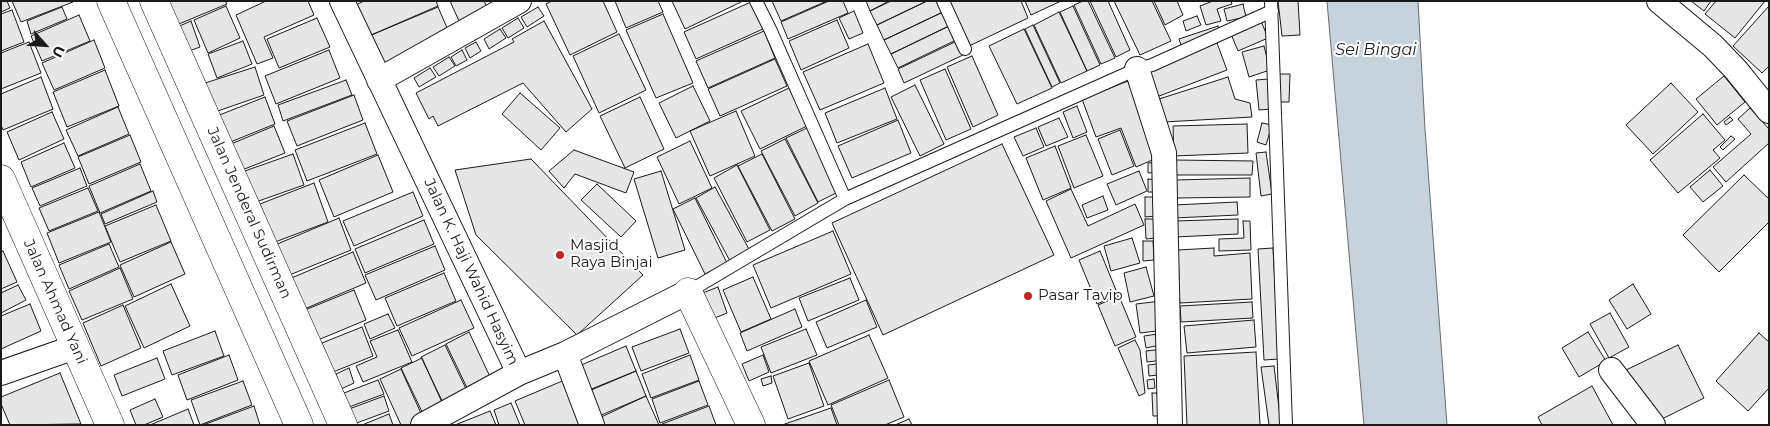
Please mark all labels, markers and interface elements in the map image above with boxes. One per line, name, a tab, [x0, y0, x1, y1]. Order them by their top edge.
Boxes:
north arrow	[20, 20, 70, 70]
water label: Sei Bingai	[1335, 40, 1417, 60]
text: U	[48, 43, 69, 60]
street label: Jalan Jenderal Sudirman	[203, 124, 295, 302]
street label: Jalan K. Haji Wahid Hasyim	[420, 176, 522, 368]
street label: Jalan Ahmad Yani	[19, 237, 91, 367]
place label: Masjid Raya Binjai	[570, 237, 652, 272]
marker: Masjid Raya Binjai	[554, 249, 566, 261]
place label: Pasar Tavip	[1038, 287, 1123, 305]
marker: Pasar Tavip	[1022, 290, 1034, 302]

